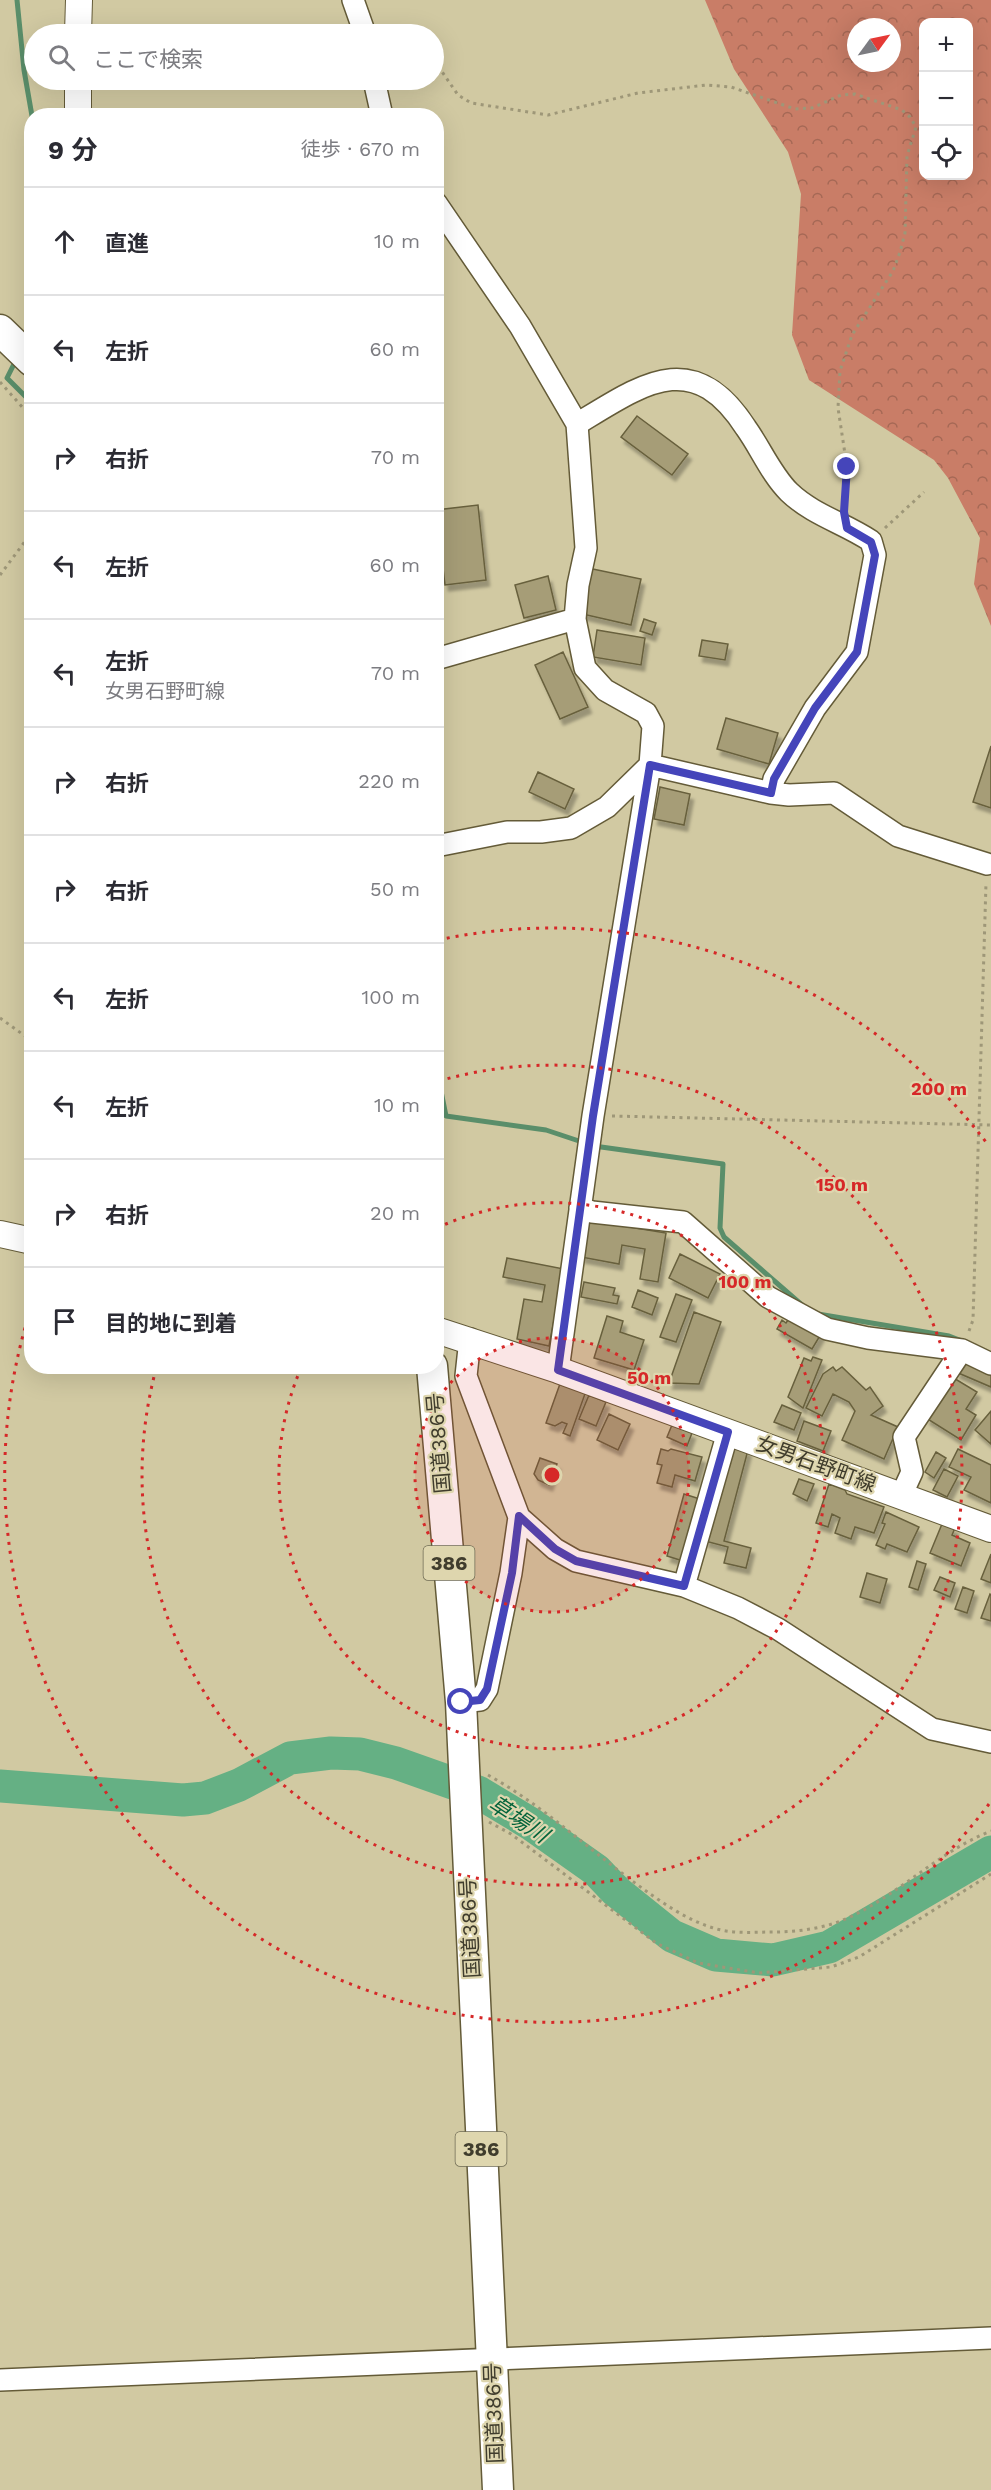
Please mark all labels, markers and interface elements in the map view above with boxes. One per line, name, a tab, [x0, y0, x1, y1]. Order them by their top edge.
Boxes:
north arrow	[847, 18, 901, 72]
map controls	[919, 18, 973, 180]
button: +	[919, 18, 973, 72]
search box	[24, 24, 444, 90]
icon: search	[45, 41, 78, 74]
text: ここで検索	[93, 47, 203, 72]
button: −	[919, 72, 973, 126]
button: locate	[919, 126, 973, 180]
text: 9 分	[48, 135, 97, 165]
text: 徒歩 · 670 m	[301, 137, 420, 161]
icon: ahead	[48, 225, 81, 258]
text: 10 m	[374, 229, 420, 253]
text: 直進	[105, 231, 149, 256]
icon: left	[48, 333, 81, 366]
text: 60 m	[370, 337, 420, 361]
text: 左折	[105, 339, 149, 364]
icon: right	[48, 441, 81, 474]
text: 70 m	[371, 445, 420, 469]
text: 右折	[105, 447, 149, 472]
route end	[833, 453, 859, 479]
icon: left	[48, 549, 81, 582]
text: 60 m	[370, 553, 420, 577]
text: 左折	[105, 555, 149, 580]
text: 左折	[105, 649, 149, 674]
icon: left	[48, 657, 81, 690]
text: 70 m	[371, 661, 420, 685]
text: 女男石野町線	[105, 679, 225, 703]
icon: right	[48, 765, 81, 798]
text: 220 m	[358, 769, 420, 793]
text: 右折	[105, 771, 149, 796]
icon: right	[48, 873, 81, 906]
text: 50 m	[370, 877, 420, 901]
text: 右折	[105, 879, 149, 904]
icon: left	[48, 981, 81, 1014]
text: 100 m	[361, 985, 420, 1009]
text: 左折	[105, 987, 149, 1012]
text: 200 m	[911, 1078, 967, 1099]
icon: left	[48, 1089, 81, 1122]
text: 10 m	[374, 1093, 420, 1117]
text: 左折	[105, 1095, 149, 1120]
text: 150 m	[816, 1174, 868, 1195]
icon: right	[48, 1197, 81, 1230]
text: 20 m	[370, 1201, 420, 1225]
text: 右折	[105, 1203, 149, 1228]
text: 100 m	[718, 1271, 772, 1292]
icon: arrive	[48, 1305, 81, 1338]
text: 目的地に到着	[105, 1311, 237, 1336]
text: 50 m	[627, 1367, 671, 1388]
street label: 国道386号	[422, 1392, 455, 1494]
street label: 女男石野町線	[753, 1430, 880, 1497]
centre of rings	[542, 1465, 562, 1485]
road number: 386	[424, 1546, 474, 1580]
route start	[447, 1688, 473, 1714]
water label: 草場川	[484, 1791, 555, 1849]
street label: 国道386号	[454, 1877, 485, 1979]
road number: 386	[456, 2132, 506, 2166]
street label: 国道386号	[479, 2362, 508, 2464]

